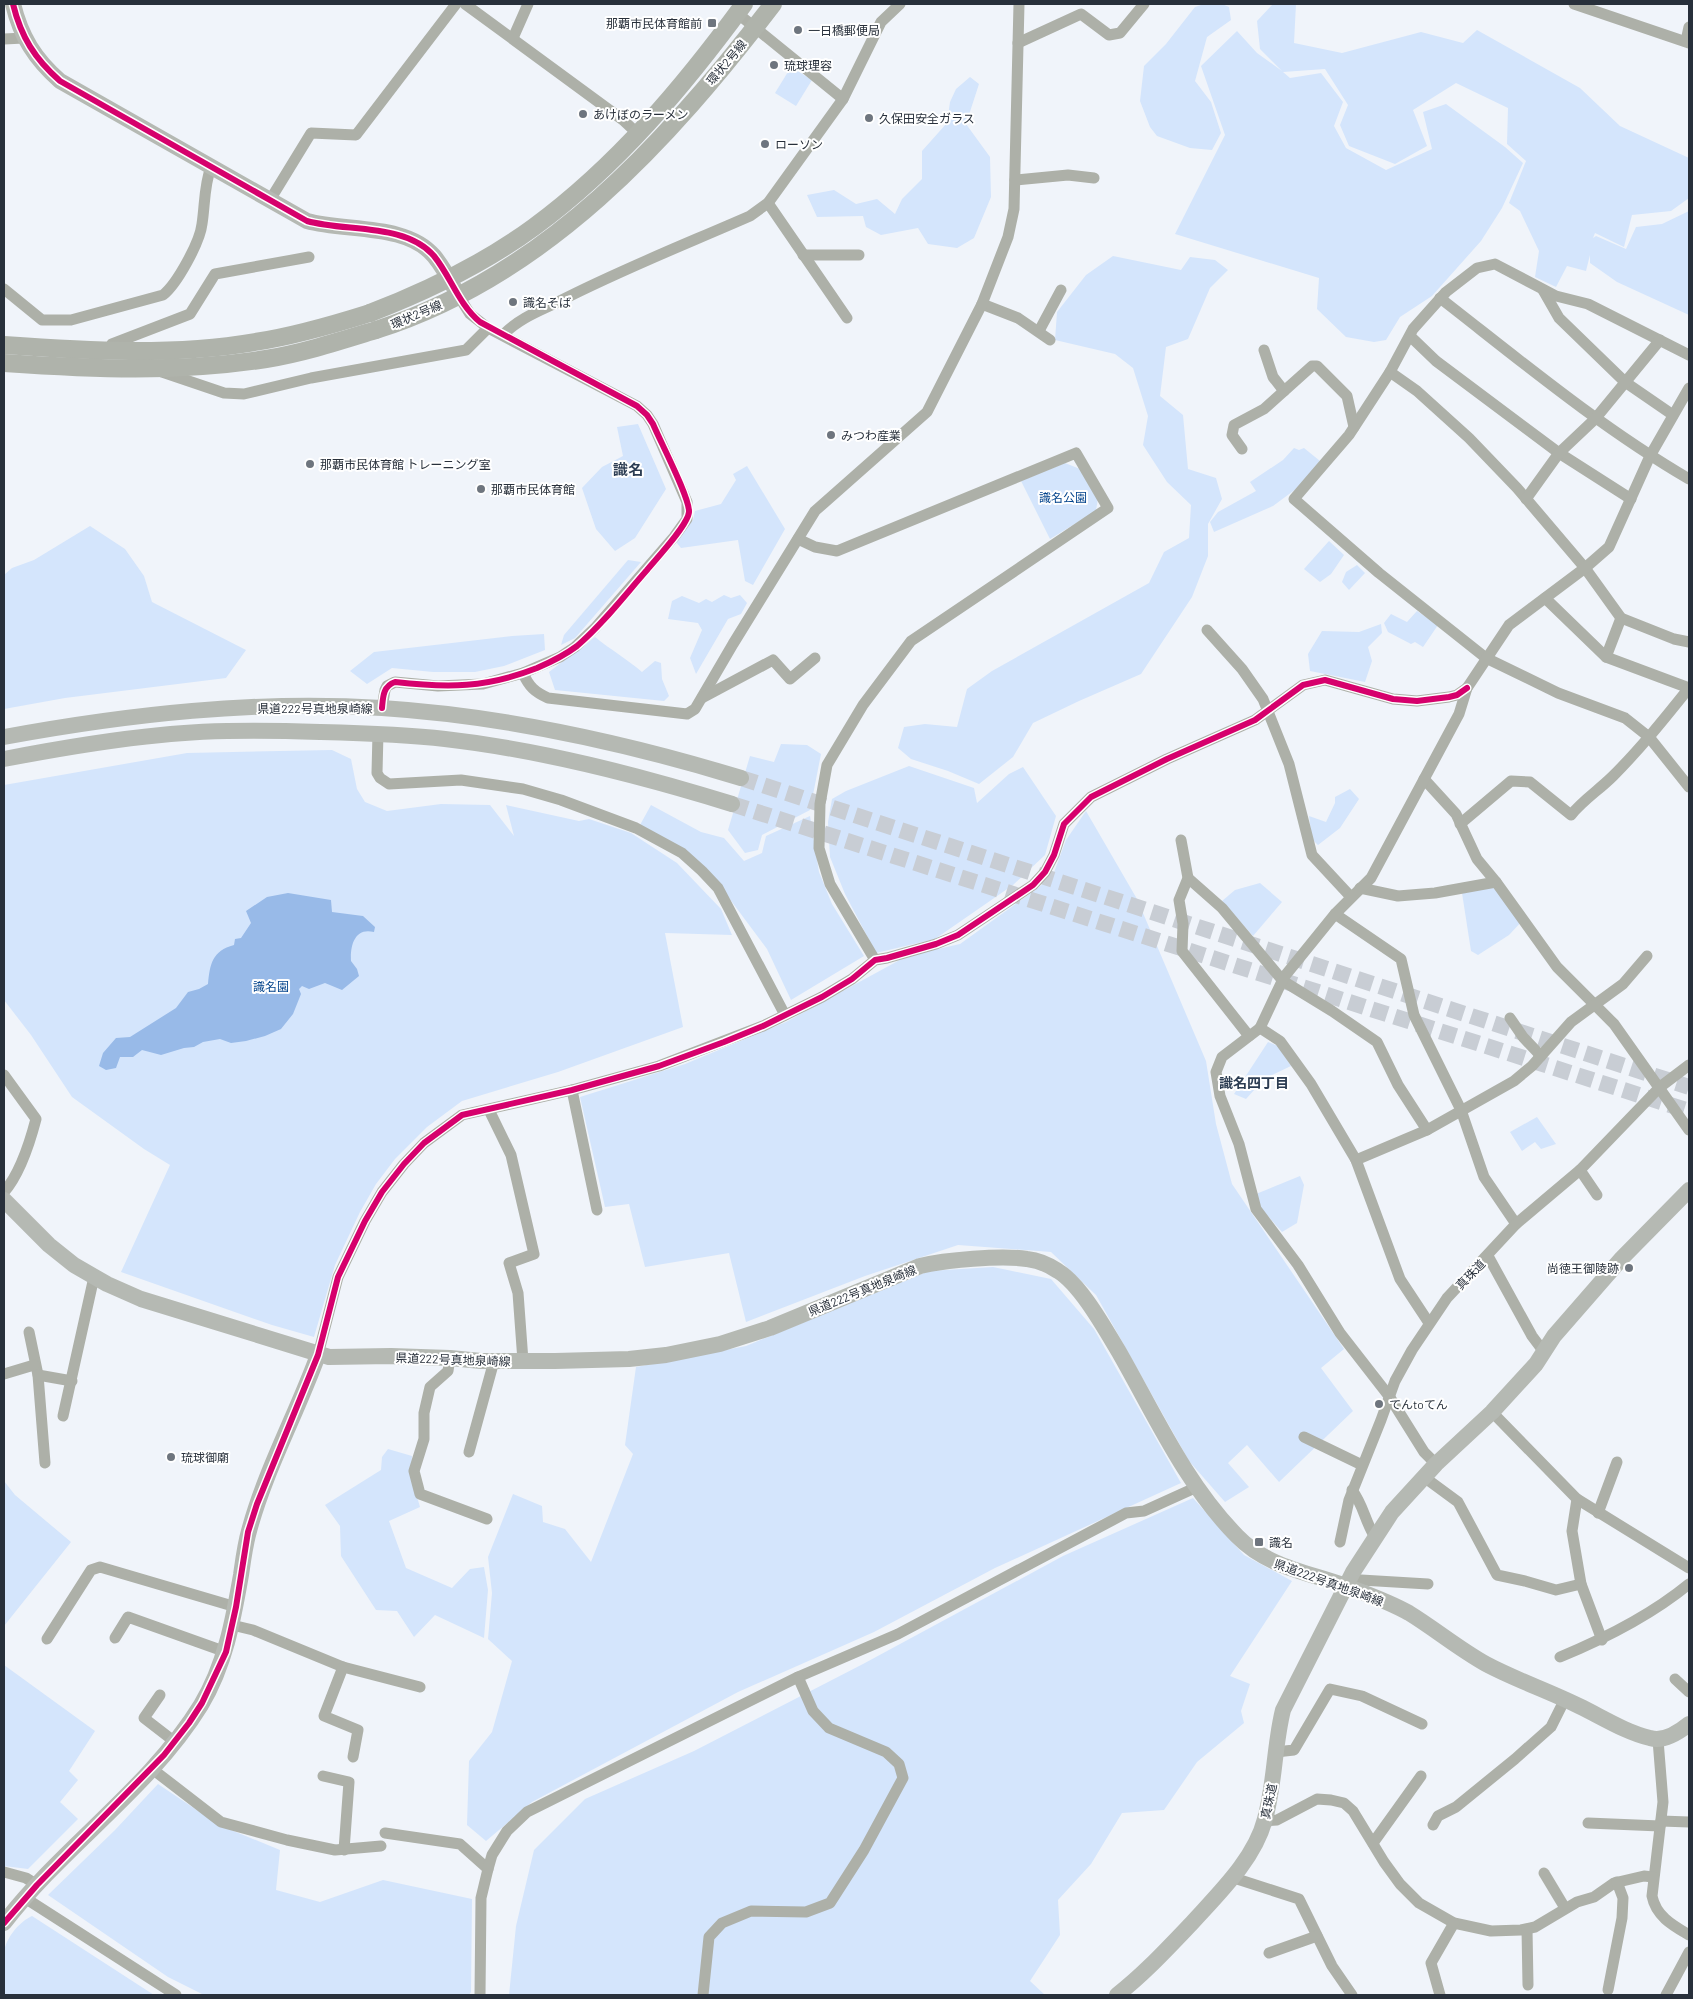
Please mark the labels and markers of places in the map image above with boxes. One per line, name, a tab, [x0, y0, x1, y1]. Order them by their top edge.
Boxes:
place label: 那覇市民体育館前	[606, 16, 702, 30]
marker: 那覇市民体育館前	[706, 17, 718, 29]
place label: 一日橋郵便局	[808, 23, 880, 37]
marker: 一日橋郵便局	[792, 24, 804, 36]
place label: 琉球理容	[784, 58, 832, 72]
marker: 琉球理容	[768, 59, 780, 71]
place label: あけぼのラーメン	[593, 107, 689, 121]
marker: あけぼのラーメン	[577, 108, 589, 120]
place label: 久保田安全ガラス	[879, 111, 975, 125]
marker: 久保田安全ガラス	[863, 112, 875, 124]
place label: ローソン	[775, 137, 823, 151]
marker: ローソン	[759, 138, 771, 150]
place label: 識名そば	[523, 295, 571, 309]
marker: 識名そば	[507, 296, 519, 308]
place label: みつわ産業	[841, 428, 901, 442]
marker: みつわ産業	[825, 429, 837, 441]
place label: 那覇市民体育館 トレーニング室	[320, 457, 490, 471]
marker: 那覇市民体育館 トレーニング室	[304, 458, 316, 470]
place label: 那覇市民体育館	[491, 482, 575, 496]
marker: 那覇市民体育館	[475, 483, 487, 495]
place label: 尚徳王御陵跡	[1547, 1261, 1619, 1275]
marker: 尚徳王御陵跡	[1623, 1262, 1635, 1274]
place label: てんtoてん	[1389, 1397, 1448, 1411]
marker: てんtoてん	[1373, 1398, 1385, 1410]
place label: 琉球御廟	[181, 1450, 229, 1464]
marker: 琉球御廟	[165, 1451, 177, 1463]
place label: 識名	[1269, 1535, 1293, 1549]
marker: 識名	[1253, 1536, 1265, 1548]

